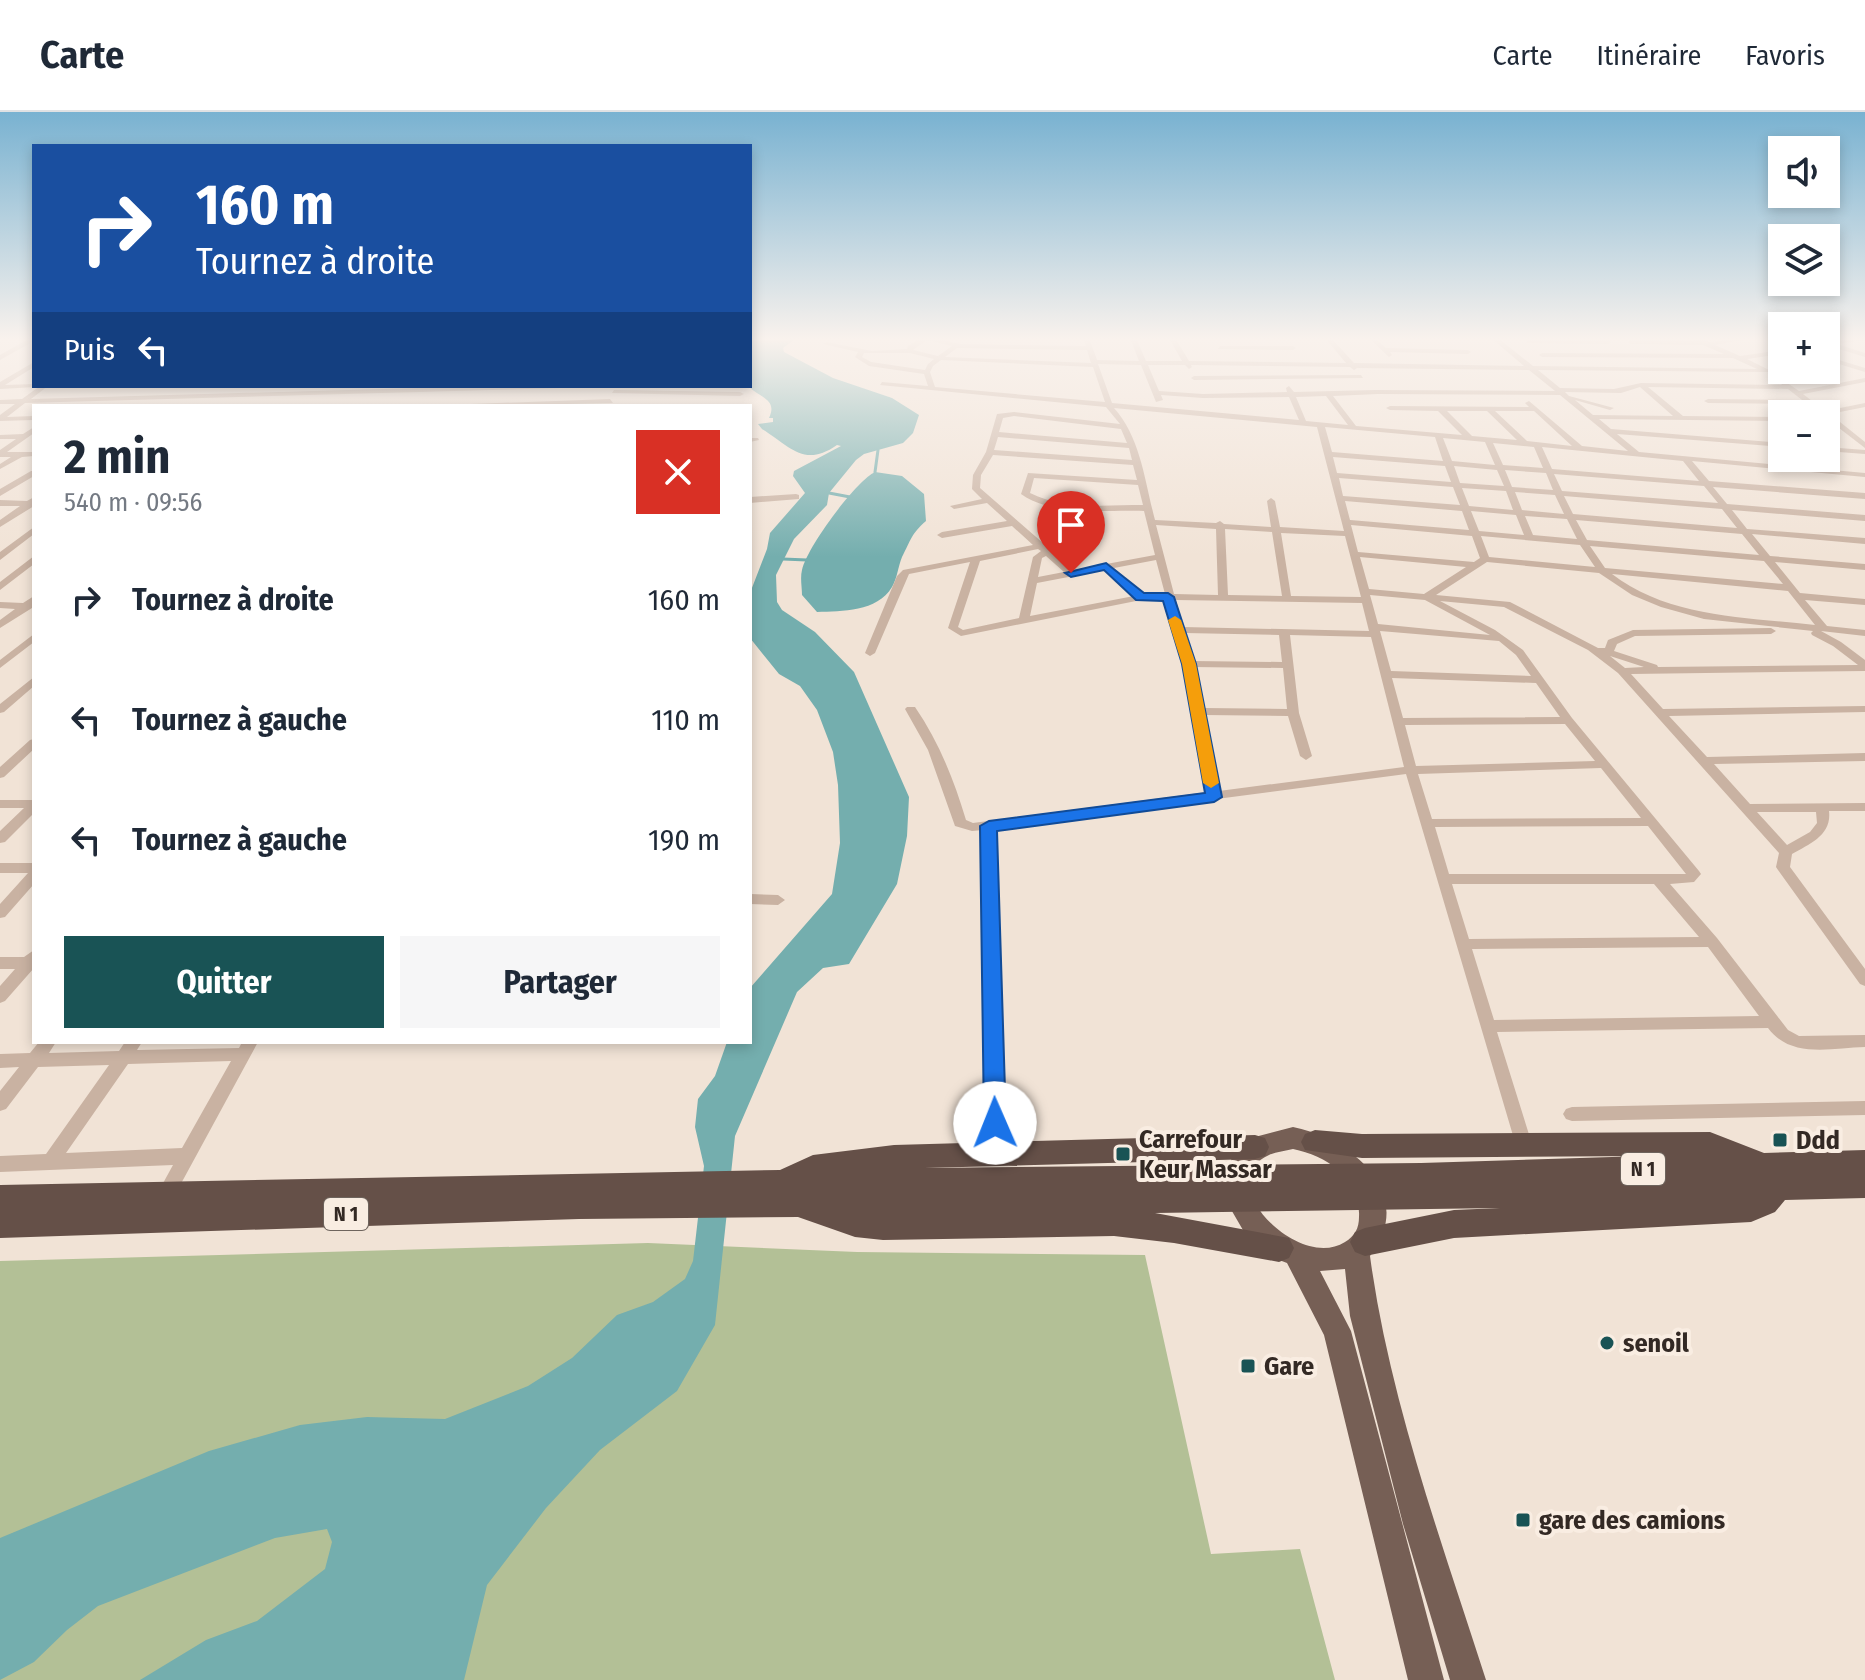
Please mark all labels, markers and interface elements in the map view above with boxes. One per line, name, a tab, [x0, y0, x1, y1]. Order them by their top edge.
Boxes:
text: Carte	[40, 32, 124, 78]
text: Carte	[1493, 39, 1553, 72]
text: Itinéraire	[1597, 39, 1701, 72]
text: Favoris	[1745, 39, 1825, 72]
map controls	[1768, 136, 1840, 472]
button: sound	[1768, 136, 1840, 208]
text: 160 m	[196, 172, 334, 239]
icon: right	[64, 176, 168, 280]
button: layers	[1768, 224, 1840, 296]
text: Tournez à droite	[196, 240, 434, 284]
button: +	[1768, 312, 1840, 384]
icon: left	[131, 328, 175, 372]
text: Puis	[64, 332, 115, 368]
button: −	[1768, 400, 1840, 472]
text: 2 min	[64, 428, 170, 486]
button: close	[636, 430, 720, 514]
text: 540 m · 09:56	[64, 487, 202, 518]
pin	[1037, 491, 1105, 573]
icon: arrive	[1049, 503, 1093, 547]
icon: right	[64, 578, 108, 622]
text: Tournez à droite	[132, 582, 334, 618]
text: 160 m	[648, 582, 720, 618]
icon: left	[64, 698, 108, 742]
text: Tournez à gauche	[132, 702, 347, 738]
text: 110 m	[651, 702, 720, 738]
icon: left	[64, 818, 108, 862]
text: Tournez à gauche	[132, 822, 347, 858]
text: 190 m	[648, 822, 720, 858]
button: Quitter	[64, 936, 384, 1028]
button: Partager	[400, 936, 720, 1028]
position arrow	[953, 1081, 1037, 1165]
place label: Carrefour Keur Massar	[1139, 1124, 1272, 1185]
place label: Ddd	[1796, 1125, 1840, 1156]
marker: Ddd	[1771, 1131, 1789, 1149]
marker: Carrefour Keur Massar	[1114, 1145, 1132, 1163]
road number: N 1	[1621, 1153, 1665, 1185]
road number: N 1	[324, 1198, 368, 1230]
place label: senoil	[1623, 1328, 1690, 1359]
marker: senoil	[1598, 1334, 1616, 1352]
place label: Gare	[1264, 1351, 1314, 1382]
marker: Gare	[1239, 1357, 1257, 1375]
place label: gare des camions	[1539, 1505, 1725, 1536]
marker: gare des camions	[1514, 1511, 1532, 1529]

